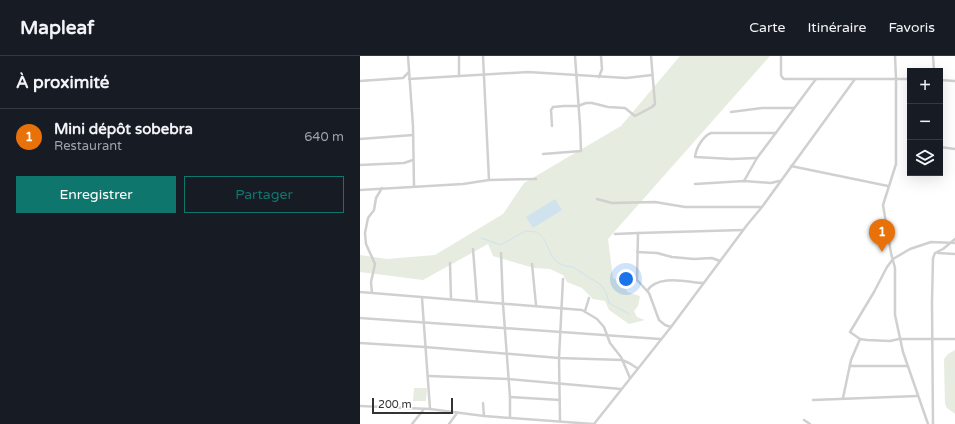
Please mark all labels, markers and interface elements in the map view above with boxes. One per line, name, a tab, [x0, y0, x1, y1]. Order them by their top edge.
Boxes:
text: Mapleaf	[20, 17, 94, 39]
text: Carte	[749, 19, 785, 36]
text: Itinéraire	[807, 19, 866, 36]
text: Favoris	[888, 19, 935, 36]
map controls	[907, 68, 943, 176]
button: +	[907, 68, 943, 104]
text: À proximité	[16, 72, 109, 93]
button: −	[907, 104, 943, 140]
text: Mini dépôt sobebra	[54, 120, 193, 138]
text: 1	[25, 129, 33, 145]
text: 640 m	[304, 129, 344, 145]
text: Restaurant	[54, 138, 122, 154]
button: layers	[907, 140, 943, 176]
button: Enregistrer	[16, 176, 176, 213]
button: Partager	[184, 176, 344, 213]
pin: 1	[869, 219, 895, 252]
your location	[616, 269, 636, 289]
scale bar	[372, 396, 453, 415]
text: 200 m	[378, 398, 412, 411]

